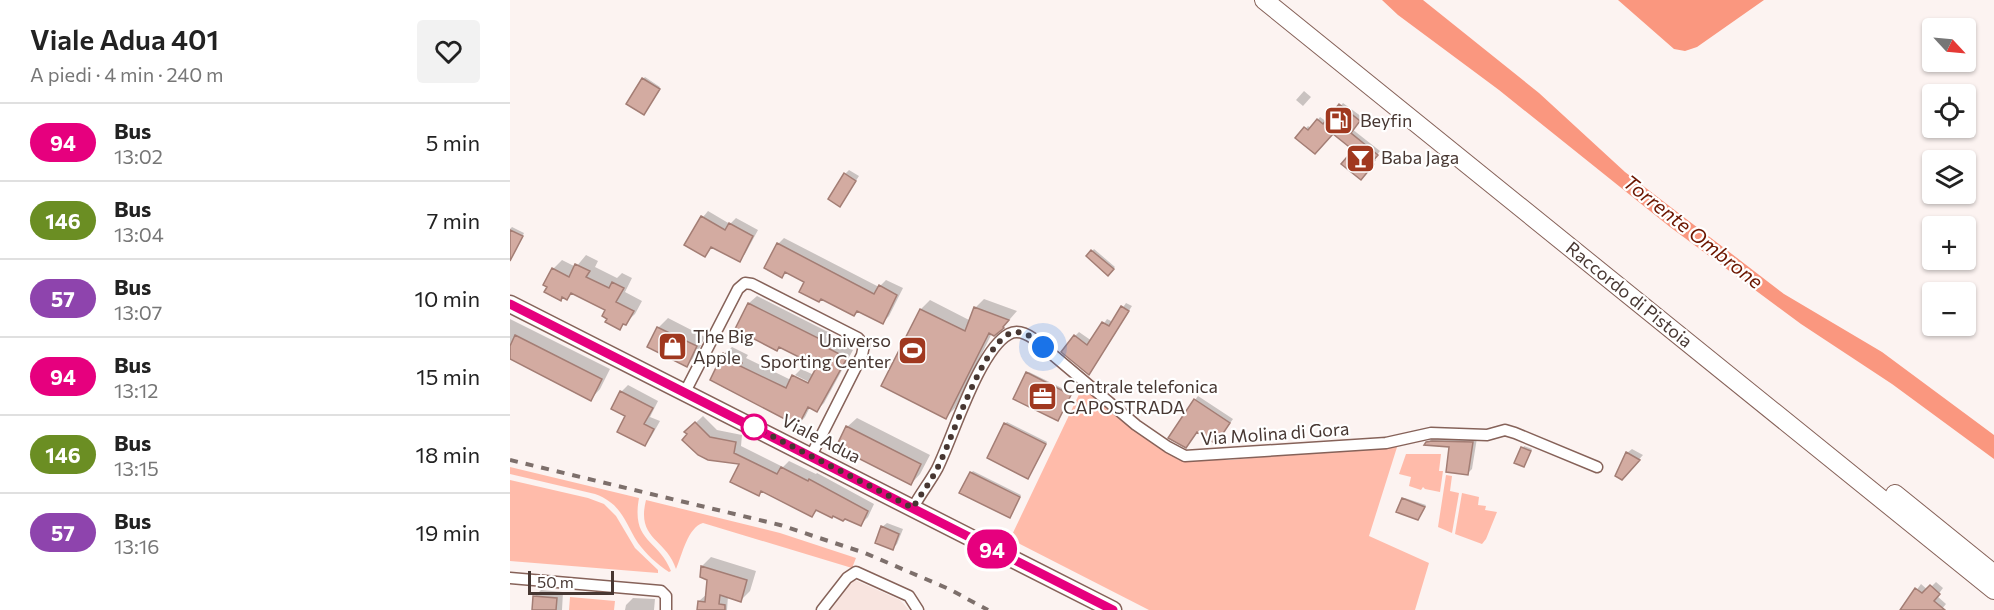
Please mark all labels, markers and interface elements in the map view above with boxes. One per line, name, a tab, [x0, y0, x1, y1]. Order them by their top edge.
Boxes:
north arrow	[1922, 18, 1976, 72]
map controls	[1922, 18, 1976, 336]
button: heart	[417, 20, 480, 83]
text: Viale Adua 401	[30, 22, 219, 56]
text: A piedi · 4 min · 240 m	[30, 62, 224, 86]
button: locate	[1922, 84, 1976, 138]
fuel station icon: Beyfin	[1323, 105, 1355, 137]
place label: Beyfin	[1360, 109, 1412, 131]
text: Bus	[114, 117, 151, 144]
text: 5 min	[426, 129, 480, 156]
text: 94	[50, 130, 76, 155]
bar icon: Baba Jaga	[1344, 142, 1376, 174]
text: 13:02	[114, 144, 163, 168]
place label: Baba Jaga	[1381, 146, 1459, 168]
button: layers	[1922, 150, 1976, 204]
water label: Torrente Ombrone	[1619, 169, 1769, 293]
text: Bus	[114, 195, 151, 222]
text: 7 min	[427, 207, 480, 234]
text: 146	[45, 208, 81, 233]
button: +	[1922, 216, 1976, 270]
text: 13:04	[114, 222, 164, 246]
street label: Raccordo di Pistoia	[1562, 237, 1697, 352]
text: Bus	[114, 273, 151, 300]
button: −	[1922, 282, 1976, 336]
text: 10 min	[415, 285, 480, 312]
text: 57	[51, 286, 75, 311]
text: 13:07	[114, 300, 162, 324]
place label: The Big Apple	[693, 325, 754, 368]
place label: Universo Sporting Center	[760, 329, 891, 372]
shop icon: The Big Apple	[656, 331, 688, 363]
your location	[1028, 332, 1058, 362]
sports icon: Universo Sporting Center	[896, 335, 928, 367]
text: Bus	[114, 351, 151, 378]
text: 15 min	[416, 363, 480, 390]
text: 94	[50, 364, 76, 389]
place label: Centrale telefonica CAPOSTRADA	[1063, 375, 1218, 418]
text: 13:12	[114, 378, 158, 402]
office icon: Centrale telefonica CAPOSTRADA	[1026, 381, 1058, 413]
street label: Viale Adua	[778, 409, 865, 467]
unlabelled marker	[741, 414, 767, 440]
street label: Via Molina di Gora	[1200, 417, 1350, 449]
text: Bus	[114, 429, 151, 456]
text: 18 min	[416, 441, 480, 468]
text: 146	[45, 442, 81, 467]
text: 13:15	[114, 456, 159, 480]
text: Bus	[114, 507, 151, 534]
text: 19 min	[416, 519, 480, 546]
text: 57	[51, 520, 75, 545]
line badge: 94	[965, 530, 1019, 568]
text: 13:16	[114, 534, 159, 558]
text: 94	[979, 537, 1005, 562]
scale bar	[528, 568, 614, 596]
text: 50 m	[537, 572, 574, 591]

